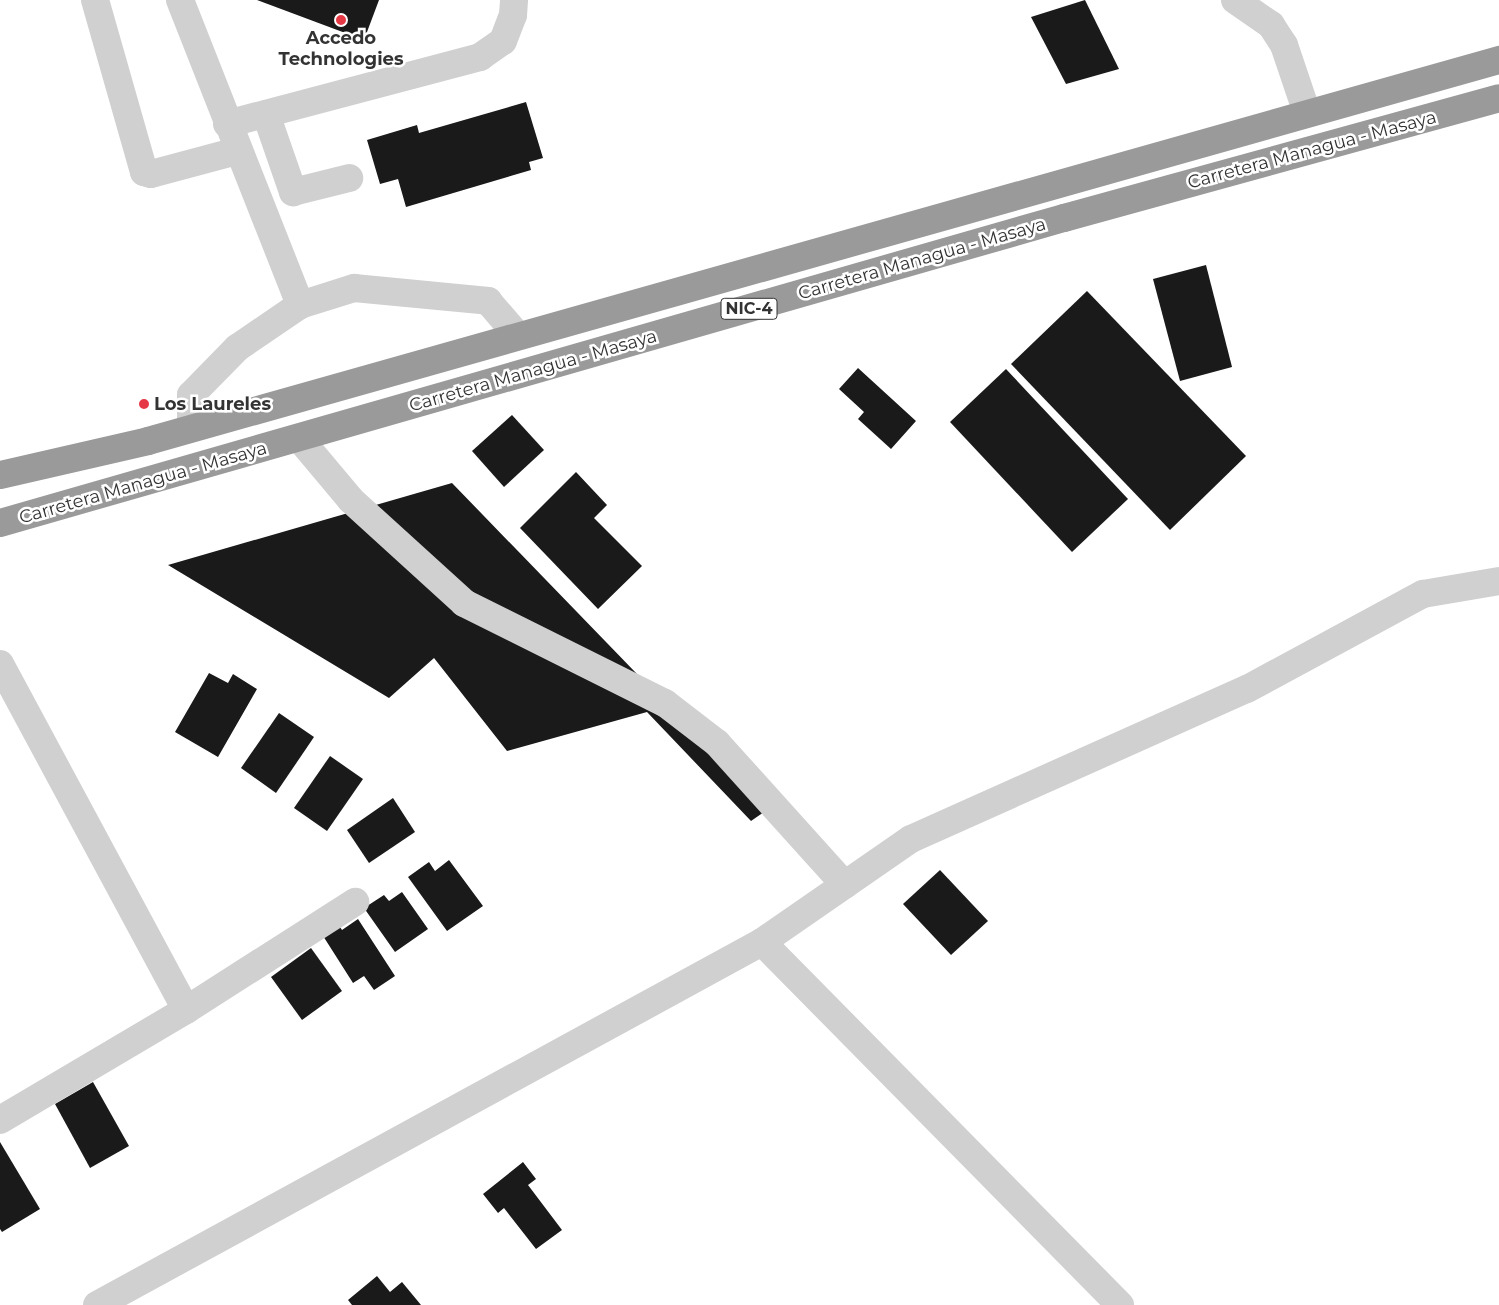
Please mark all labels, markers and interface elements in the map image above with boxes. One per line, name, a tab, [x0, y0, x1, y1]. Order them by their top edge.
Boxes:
marker: Accedo Technologies	[335, 14, 347, 26]
place label: Accedo Technologies	[279, 28, 403, 70]
street label: Carretera Managua - Masaya	[1185, 106, 1439, 194]
street label: Carretera Managua - Masaya	[796, 213, 1048, 305]
road number: NIC-4	[720, 296, 778, 322]
street label: Carretera Managua - Masaya	[407, 325, 659, 417]
place label: Los Laureles	[154, 393, 271, 415]
marker: Los Laureles	[138, 398, 150, 410]
street label: Carretera Managua - Masaya	[17, 437, 269, 529]

